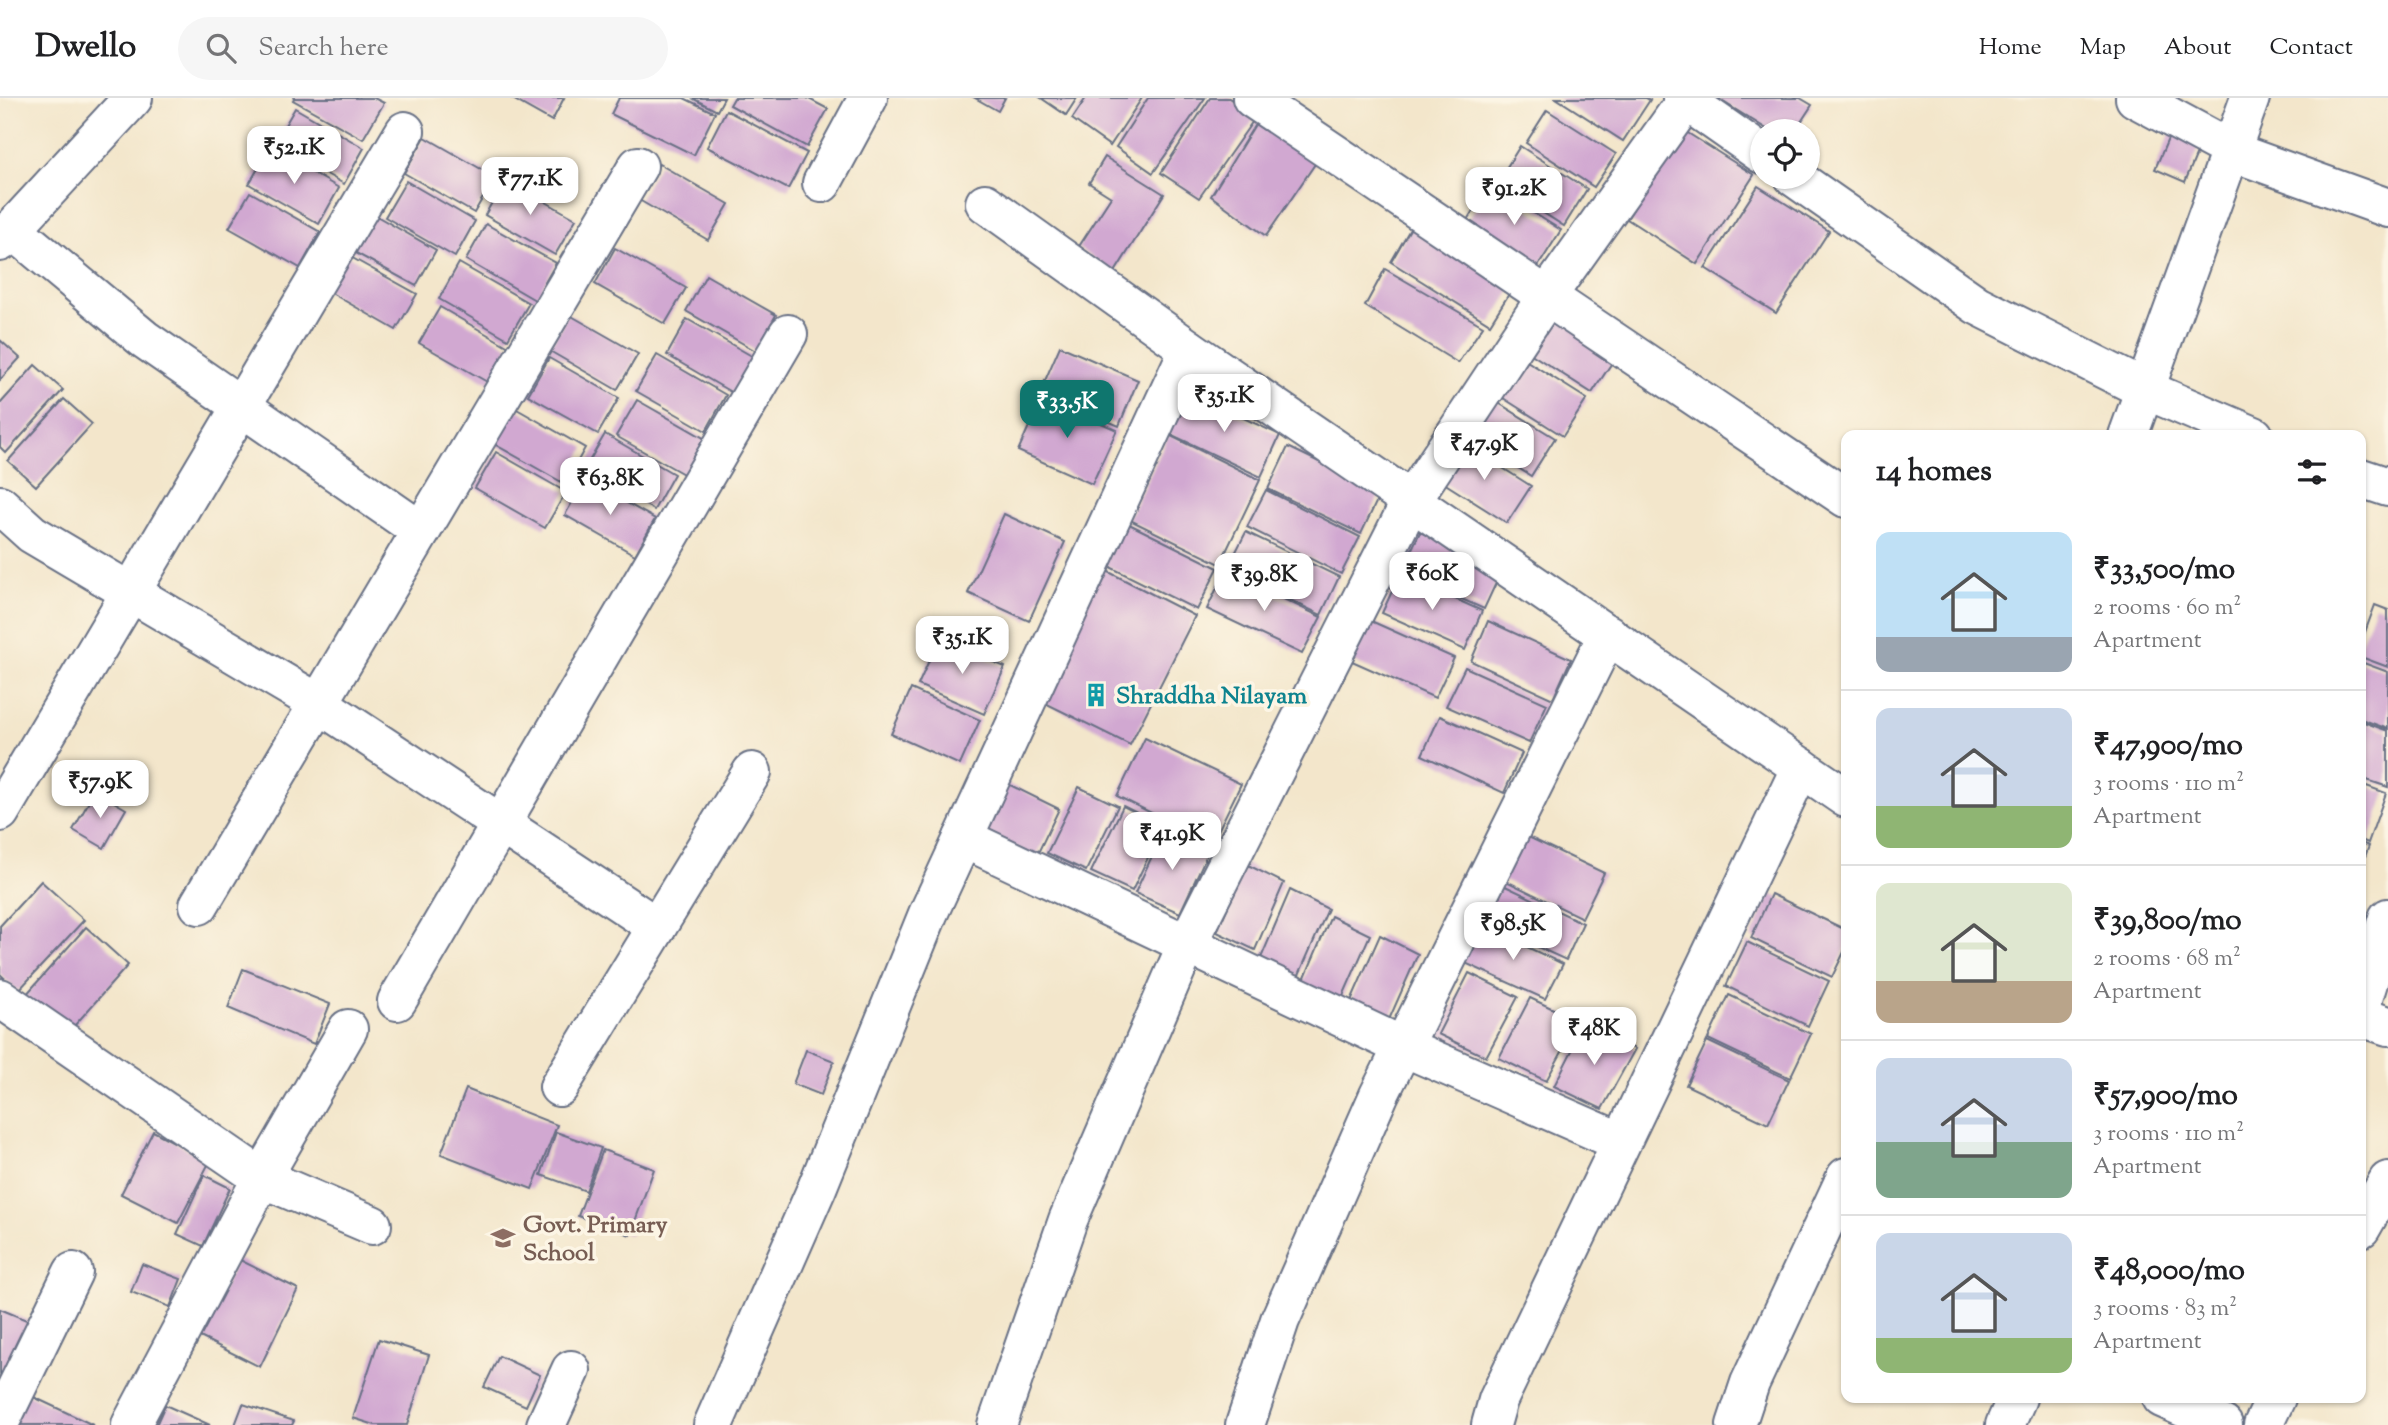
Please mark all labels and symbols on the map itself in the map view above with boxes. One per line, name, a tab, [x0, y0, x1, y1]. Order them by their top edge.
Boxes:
pin: ₹52.1K	[237, 126, 351, 186]
pin: ₹77.1K	[473, 158, 587, 217]
pin: ₹91.2K	[1457, 167, 1571, 227]
pin: ₹35.1K	[1167, 374, 1281, 434]
pin: ₹33.5K	[1010, 380, 1124, 440]
pin: ₹47.9K	[1427, 422, 1541, 482]
pin: ₹63.8K	[553, 458, 667, 517]
pin: ₹60K	[1391, 552, 1473, 612]
pin: ₹39.8K	[1207, 554, 1321, 613]
pin: ₹35.1K	[905, 616, 1019, 676]
place label: Shraddha Nilayam	[1116, 680, 1307, 714]
building icon: Shraddha Nilayam	[1082, 681, 1110, 709]
pin: ₹57.9K	[43, 760, 157, 820]
pin: ₹41.9K	[1115, 812, 1229, 872]
pin: ₹98.5K	[1456, 902, 1570, 962]
pin: ₹48K	[1553, 1007, 1635, 1067]
place label: Govt. Primary School	[523, 1209, 668, 1271]
school or university icon: Govt. Primary School	[489, 1224, 517, 1252]

